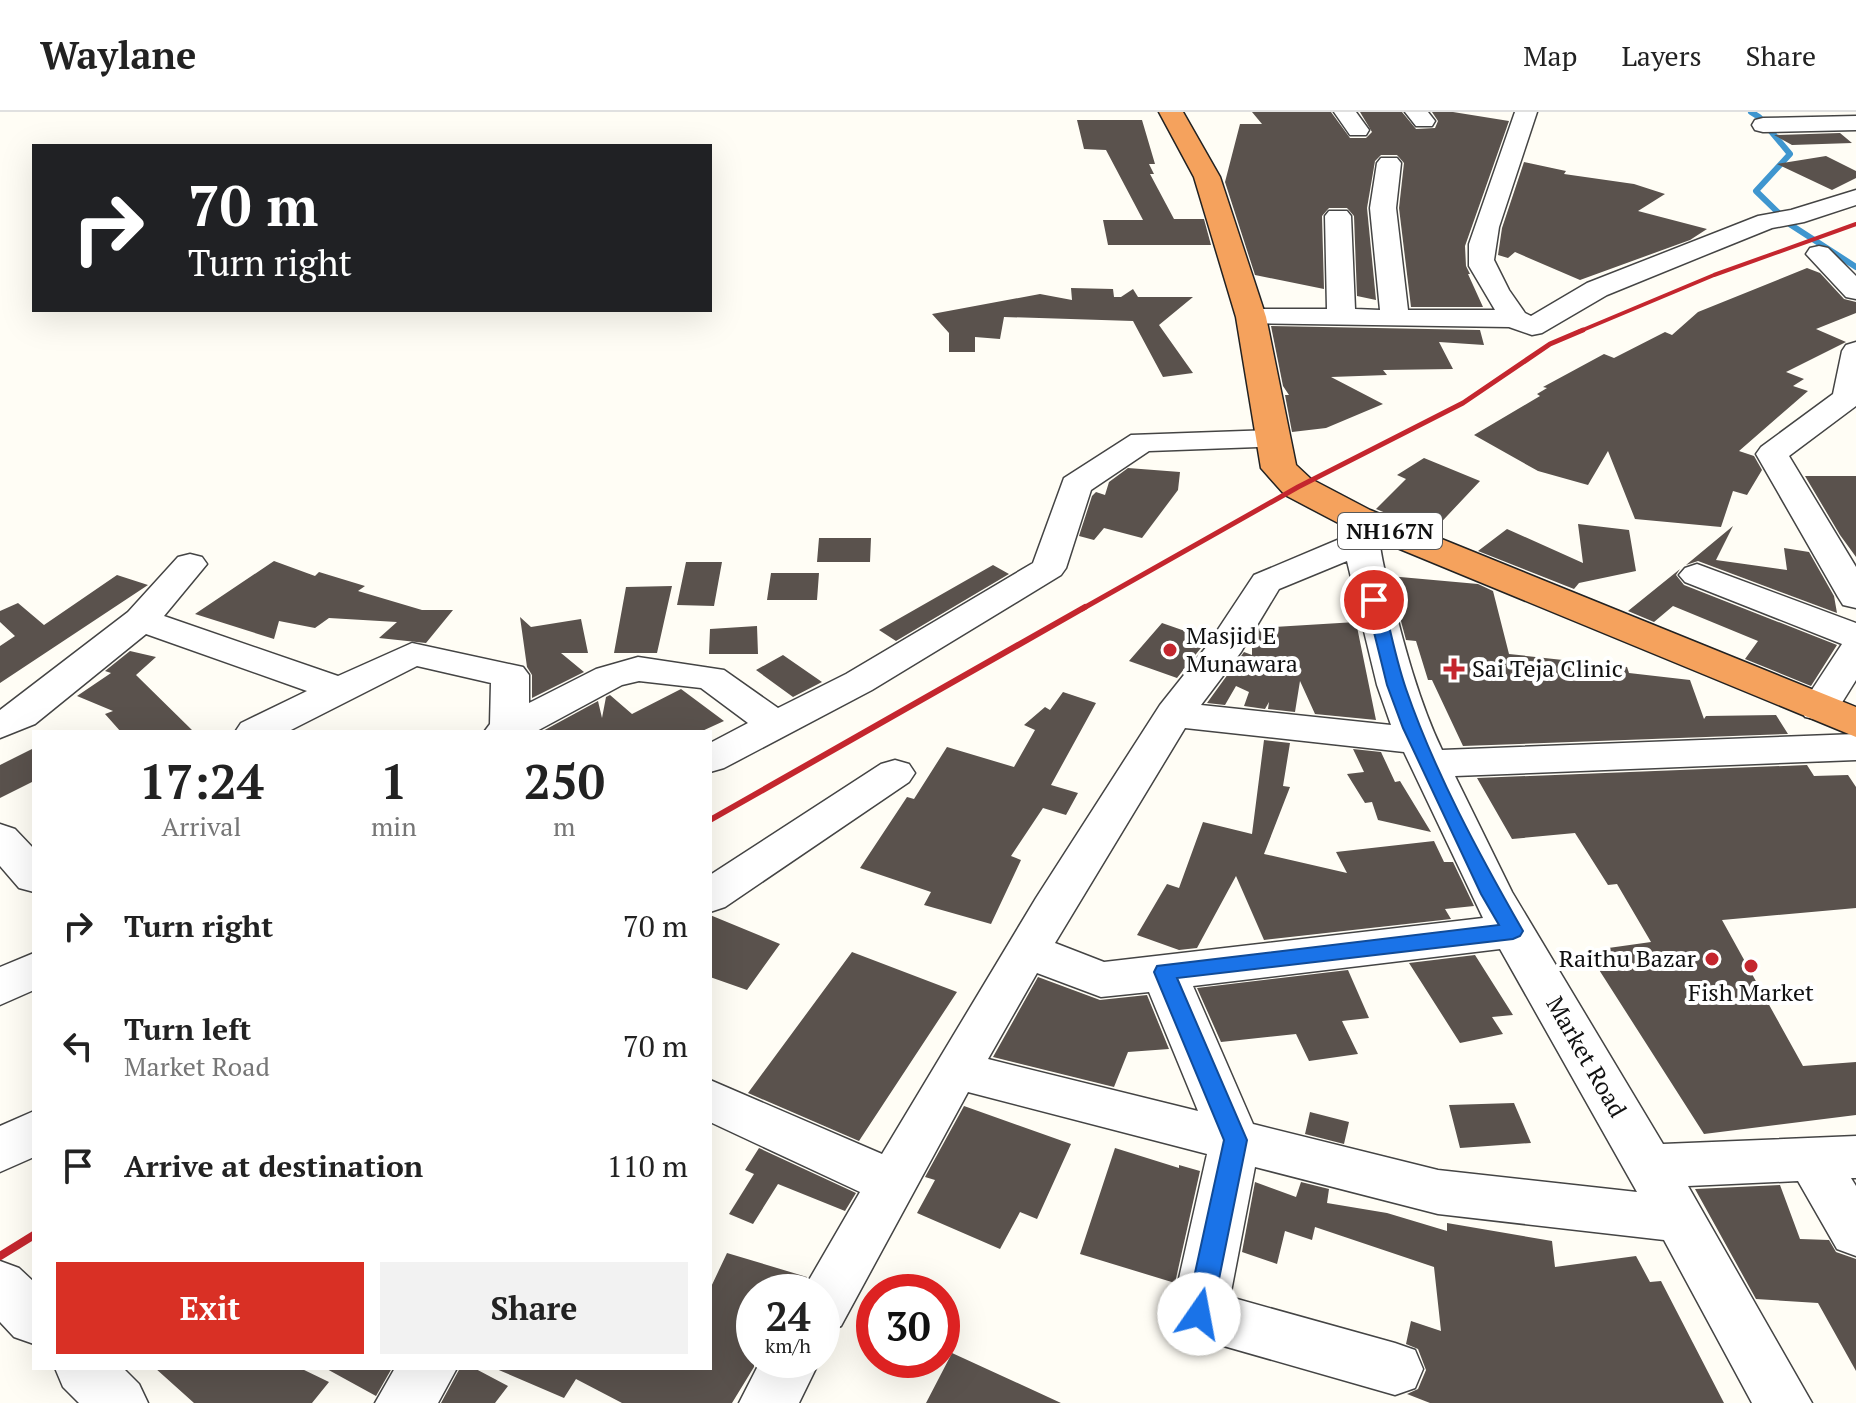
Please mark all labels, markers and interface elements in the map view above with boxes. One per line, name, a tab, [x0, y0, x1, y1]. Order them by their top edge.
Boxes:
text: Waylane	[40, 30, 197, 80]
text: Map	[1523, 37, 1577, 74]
text: Layers	[1621, 37, 1702, 74]
text: Share	[1746, 37, 1816, 74]
text: 70 m	[188, 168, 318, 242]
icon: right	[56, 176, 160, 280]
text: Turn right	[188, 239, 352, 286]
road number: NH167N	[1338, 513, 1442, 549]
pin	[1340, 566, 1408, 634]
icon: arrive	[1352, 578, 1396, 622]
place label: Masjid E Munawara	[1186, 619, 1298, 679]
marker: Masjid E Munawara	[1161, 641, 1179, 659]
place label: Sai Teja Clinic	[1472, 652, 1623, 684]
marker: Sai Teja Clinic	[1443, 658, 1465, 680]
text: 17:24	[139, 749, 264, 813]
text: 1	[380, 749, 407, 813]
text: 250	[524, 749, 605, 813]
text: Arrival	[162, 809, 241, 843]
text: min	[371, 809, 417, 843]
text: m	[553, 809, 576, 843]
icon: right	[56, 904, 100, 948]
text: Turn right	[124, 906, 273, 946]
text: 70 m	[623, 906, 688, 946]
place label: Raithu Bazar	[1559, 942, 1697, 974]
marker: Raithu Bazar	[1703, 950, 1721, 968]
marker: Fish Market	[1742, 957, 1760, 975]
place label: Fish Market	[1688, 976, 1814, 1008]
street label: Market Road	[1539, 990, 1634, 1123]
text: Turn left	[124, 1009, 251, 1049]
icon: left	[56, 1024, 100, 1068]
text: 70 m	[623, 1026, 688, 1066]
text: Market Road	[124, 1049, 270, 1083]
icon: arrive	[56, 1144, 100, 1188]
text: Arrive at destination	[124, 1146, 423, 1186]
text: 110 m	[607, 1146, 688, 1186]
button: Exit	[56, 1262, 364, 1354]
button: Share	[380, 1262, 688, 1354]
position arrow	[1157, 1272, 1241, 1356]
speed limit sign: 30	[856, 1274, 960, 1378]
text: 24	[765, 1289, 811, 1342]
text: km/h	[765, 1332, 811, 1359]

